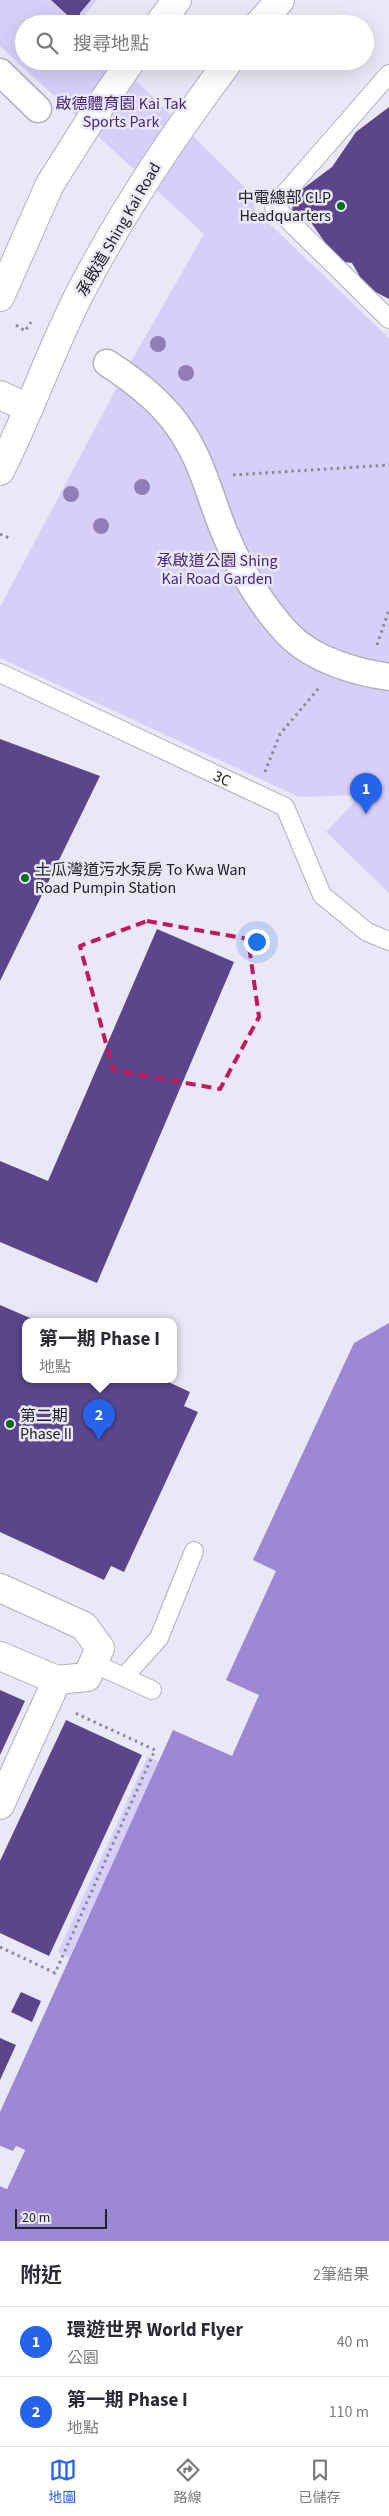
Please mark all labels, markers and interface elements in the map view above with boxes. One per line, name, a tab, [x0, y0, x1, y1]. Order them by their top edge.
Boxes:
search box	[15, 15, 374, 70]
icon: search	[33, 29, 61, 57]
text: 搜尋地點	[73, 31, 149, 58]
park label: 啟德體育園 Kai Tak Sports Park	[55, 93, 187, 133]
street label: 承啟道 Shing Kai Road	[72, 159, 166, 300]
place label: 中電總部 CLP Headquarters	[238, 187, 331, 227]
marker: 中電總部 CLP Headquarters	[335, 200, 347, 212]
park label: 承啟道公園 Shing Kai Road Garden	[156, 550, 278, 590]
street label: 3C	[210, 765, 235, 792]
pin: 1	[350, 773, 382, 814]
place label: 土瓜灣道污水泵房 To Kwa Wan Road Pumpin Station	[35, 859, 246, 899]
marker: 土瓜灣道污水泵房 To Kwa Wan Road Pumpin Station	[19, 872, 31, 884]
your location	[244, 929, 270, 955]
popup	[22, 1318, 177, 1383]
text: 第一期 Phase I	[39, 1326, 160, 1353]
text: 地點	[39, 1356, 71, 1378]
pin: 2	[83, 1399, 115, 1440]
place label: 第二期 Phase II	[20, 1405, 72, 1445]
marker: 第二期 Phase II	[4, 1418, 16, 1430]
scale bar	[15, 2206, 108, 2229]
text: 20 m	[22, 2208, 50, 2228]
text: 附近	[20, 2260, 62, 2290]
text: 2筆結果	[313, 2264, 369, 2286]
text: 環遊世界 World Flyer	[67, 2317, 243, 2344]
text: 1	[32, 2331, 40, 2353]
text: 40 m	[337, 2331, 369, 2353]
text: 公園	[67, 2347, 99, 2369]
text: 第一期 Phase I	[67, 2387, 188, 2414]
text: 2	[32, 2401, 40, 2423]
text: 110 m	[329, 2401, 369, 2423]
text: 地點	[67, 2417, 99, 2439]
tab: 地圖	[49, 2456, 77, 2508]
tab: 路線	[174, 2456, 202, 2508]
tab: 已儲存	[299, 2456, 341, 2508]

